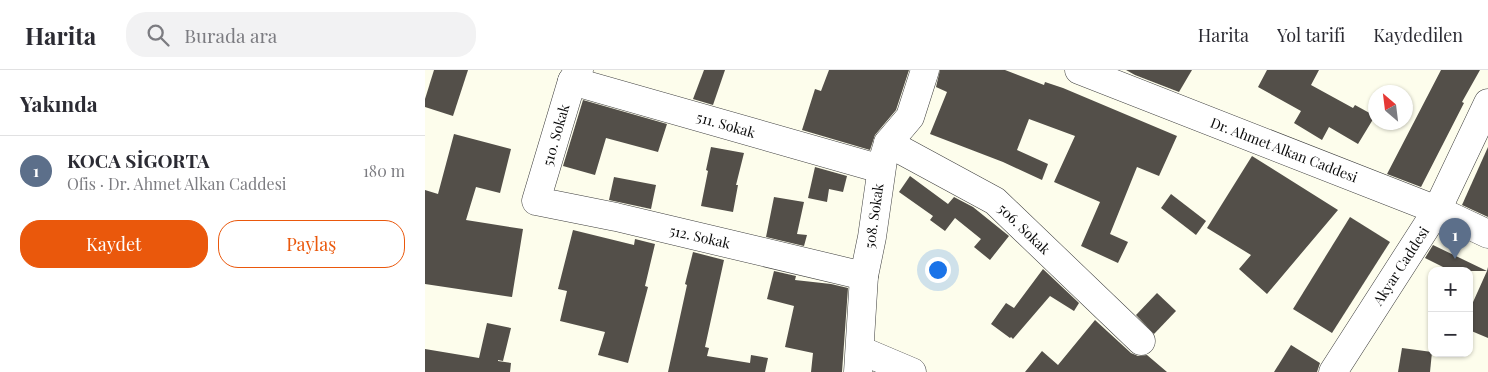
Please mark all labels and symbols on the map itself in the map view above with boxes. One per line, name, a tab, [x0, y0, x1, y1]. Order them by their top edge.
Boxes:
north arrow	[1368, 85, 1413, 130]
street label: 510. Sokak	[538, 101, 574, 168]
street label: 511. Sokak	[694, 107, 758, 142]
street label: Dr. Ahmet Alkan Caddesi	[1208, 113, 1360, 186]
street label: 508. Sokak	[860, 182, 888, 250]
street label: 506. Sokak	[994, 199, 1055, 259]
pin: 1	[1439, 218, 1471, 259]
street label: 512. Sokak	[668, 220, 733, 253]
street label: Akyar Caddesi	[1368, 223, 1433, 310]
your location	[925, 257, 951, 283]

